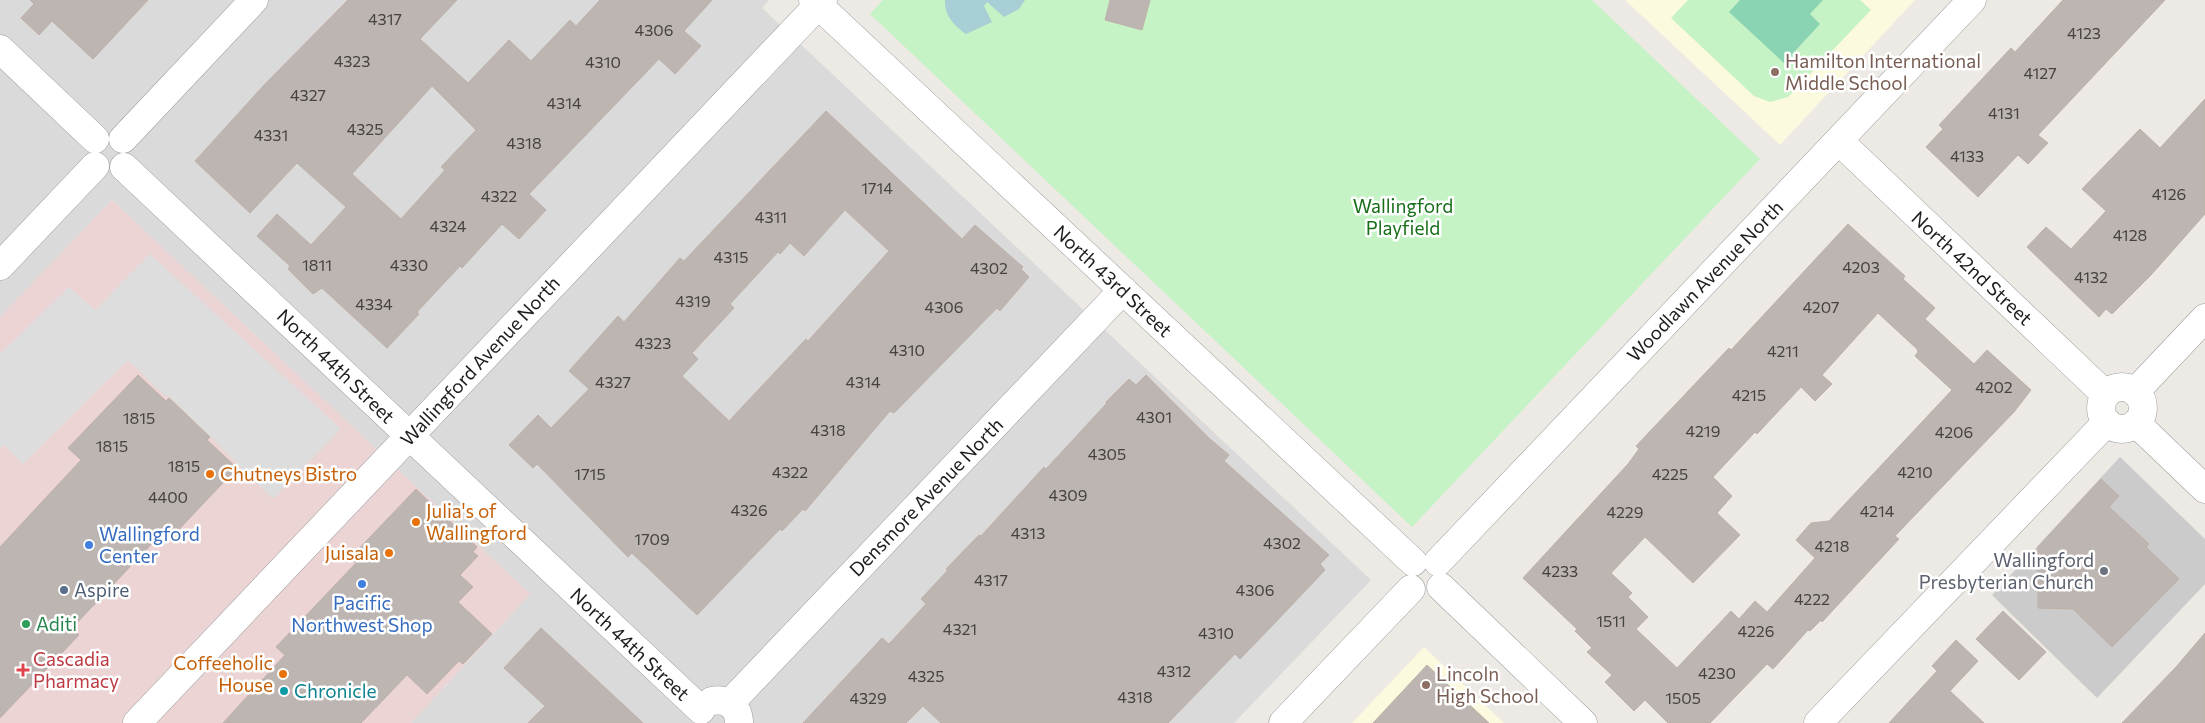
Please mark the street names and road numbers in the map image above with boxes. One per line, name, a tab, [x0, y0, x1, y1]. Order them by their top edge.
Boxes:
street label: Woodlawn Avenue North	[1622, 195, 1788, 366]
street label: North 42nd Street	[1907, 206, 2038, 330]
street label: North 43rd Street	[1049, 220, 1177, 341]
street label: Wallingford Avenue North	[395, 271, 564, 450]
street label: North 44th Street	[273, 304, 400, 428]
street label: Densmore Avenue North	[844, 413, 1007, 581]
street label: North 44th Street	[566, 583, 695, 705]

